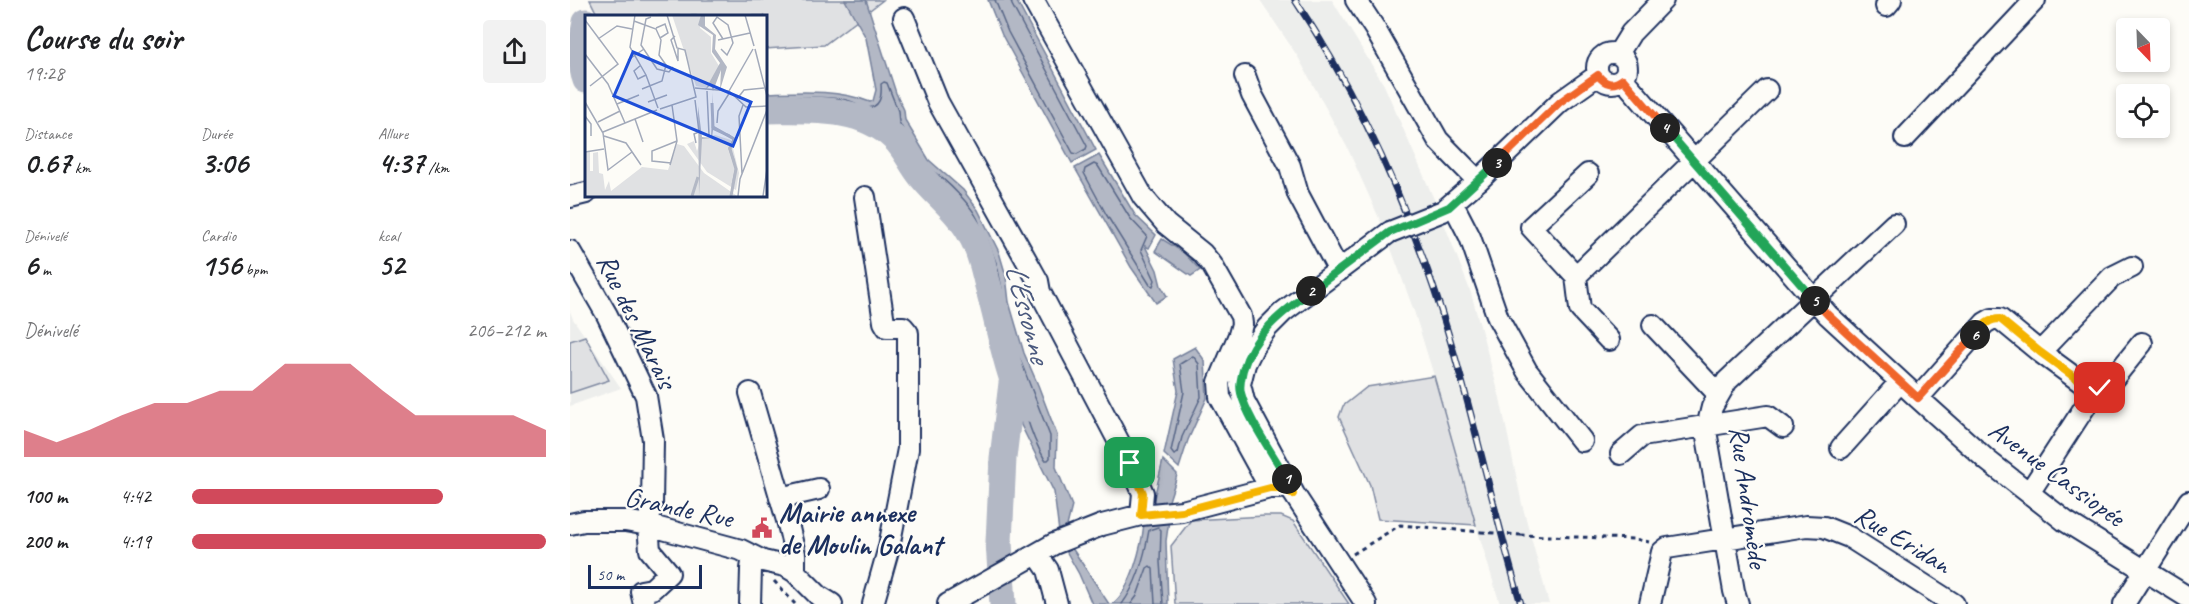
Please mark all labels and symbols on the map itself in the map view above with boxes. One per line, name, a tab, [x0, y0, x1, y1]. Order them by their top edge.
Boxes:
inset map	[585, 15, 766, 196]
north arrow	[2116, 18, 2170, 72]
pin: 4	[1650, 113, 1680, 143]
pin: 3	[1482, 148, 1512, 178]
street label: Rue des Marais	[589, 248, 686, 396]
water label: L'Essonne	[997, 260, 1060, 370]
pin: 2	[1296, 276, 1326, 306]
pin: 5	[1800, 286, 1830, 316]
pin: 6	[1960, 320, 1990, 350]
pin	[2074, 362, 2125, 413]
street label: Avenue Cassiopée	[1982, 412, 2133, 535]
street label: Rue Andromède	[1722, 424, 1777, 572]
pin	[1104, 437, 1155, 488]
pin: 1	[1272, 464, 1302, 494]
street label: Grande Rue	[622, 479, 738, 536]
place label: Mairie annexe de Moulin Galant	[779, 495, 946, 562]
street label: Rue Eridan	[1848, 497, 1959, 582]
public building icon: Mairie annexe de Moulin Galant	[750, 516, 774, 540]
scale bar	[588, 562, 702, 590]

